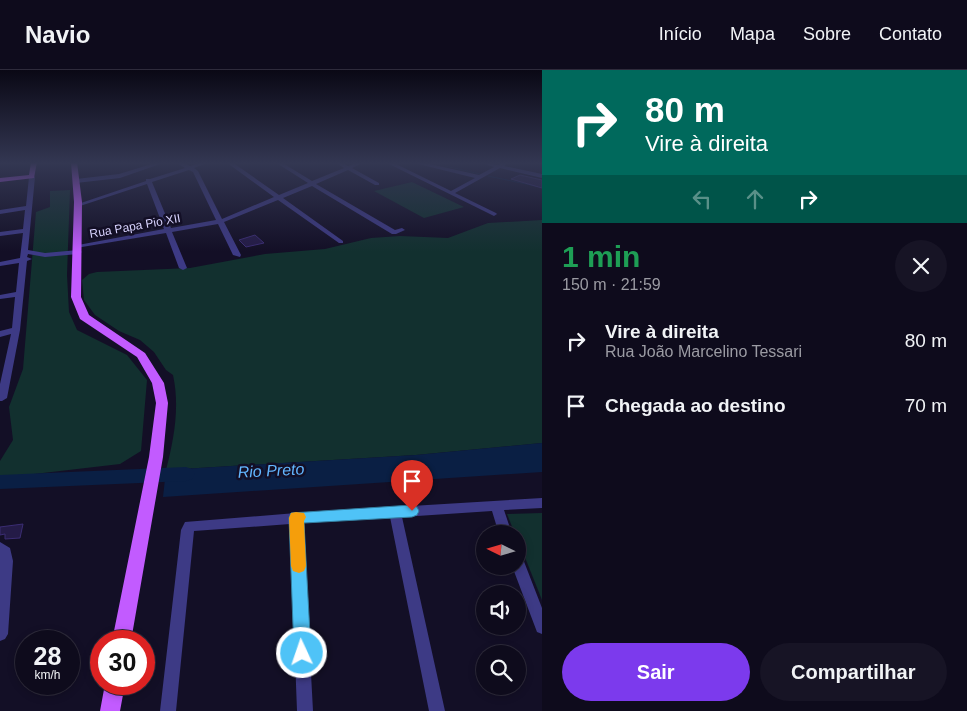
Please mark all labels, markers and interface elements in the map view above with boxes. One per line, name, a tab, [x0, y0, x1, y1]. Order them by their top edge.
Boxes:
text: Navio	[25, 21, 90, 48]
text: Início	[659, 24, 702, 44]
text: Mapa	[730, 24, 775, 44]
text: Sobre	[803, 24, 851, 44]
text: Contato	[879, 24, 942, 44]
icon: right	[562, 90, 627, 155]
text: 80 m	[645, 90, 725, 129]
text: Vire à direita	[645, 131, 768, 156]
icon: left	[688, 185, 716, 213]
icon: ahead	[741, 185, 769, 213]
icon: right	[794, 185, 822, 213]
street label: Rua Papa Pio XII	[88, 211, 182, 241]
text: 1 min	[562, 240, 640, 273]
button: close	[895, 240, 947, 292]
text: 150 m · 21:59	[562, 276, 661, 293]
text: Vire à direita	[605, 321, 719, 342]
icon: right	[562, 327, 590, 355]
text: 80 m	[905, 330, 947, 351]
text: Rua João Marcelino Tessari	[605, 343, 802, 360]
icon: arrive	[562, 392, 590, 420]
text: Chegada ao destino	[605, 395, 786, 416]
text: 70 m	[905, 395, 947, 416]
water label: Rio Preto	[237, 460, 305, 481]
pin	[391, 460, 433, 511]
icon: arrive	[398, 467, 426, 495]
north arrow	[476, 525, 526, 575]
map controls	[476, 525, 526, 695]
button: sound	[476, 585, 526, 635]
position arrow	[275, 626, 327, 678]
speed limit sign: 30	[90, 630, 155, 695]
text: 28	[34, 642, 61, 670]
button: Sair	[562, 643, 750, 701]
button: Compartilhar	[760, 643, 947, 701]
button: search	[476, 645, 526, 695]
text: km/h	[34, 668, 61, 682]

